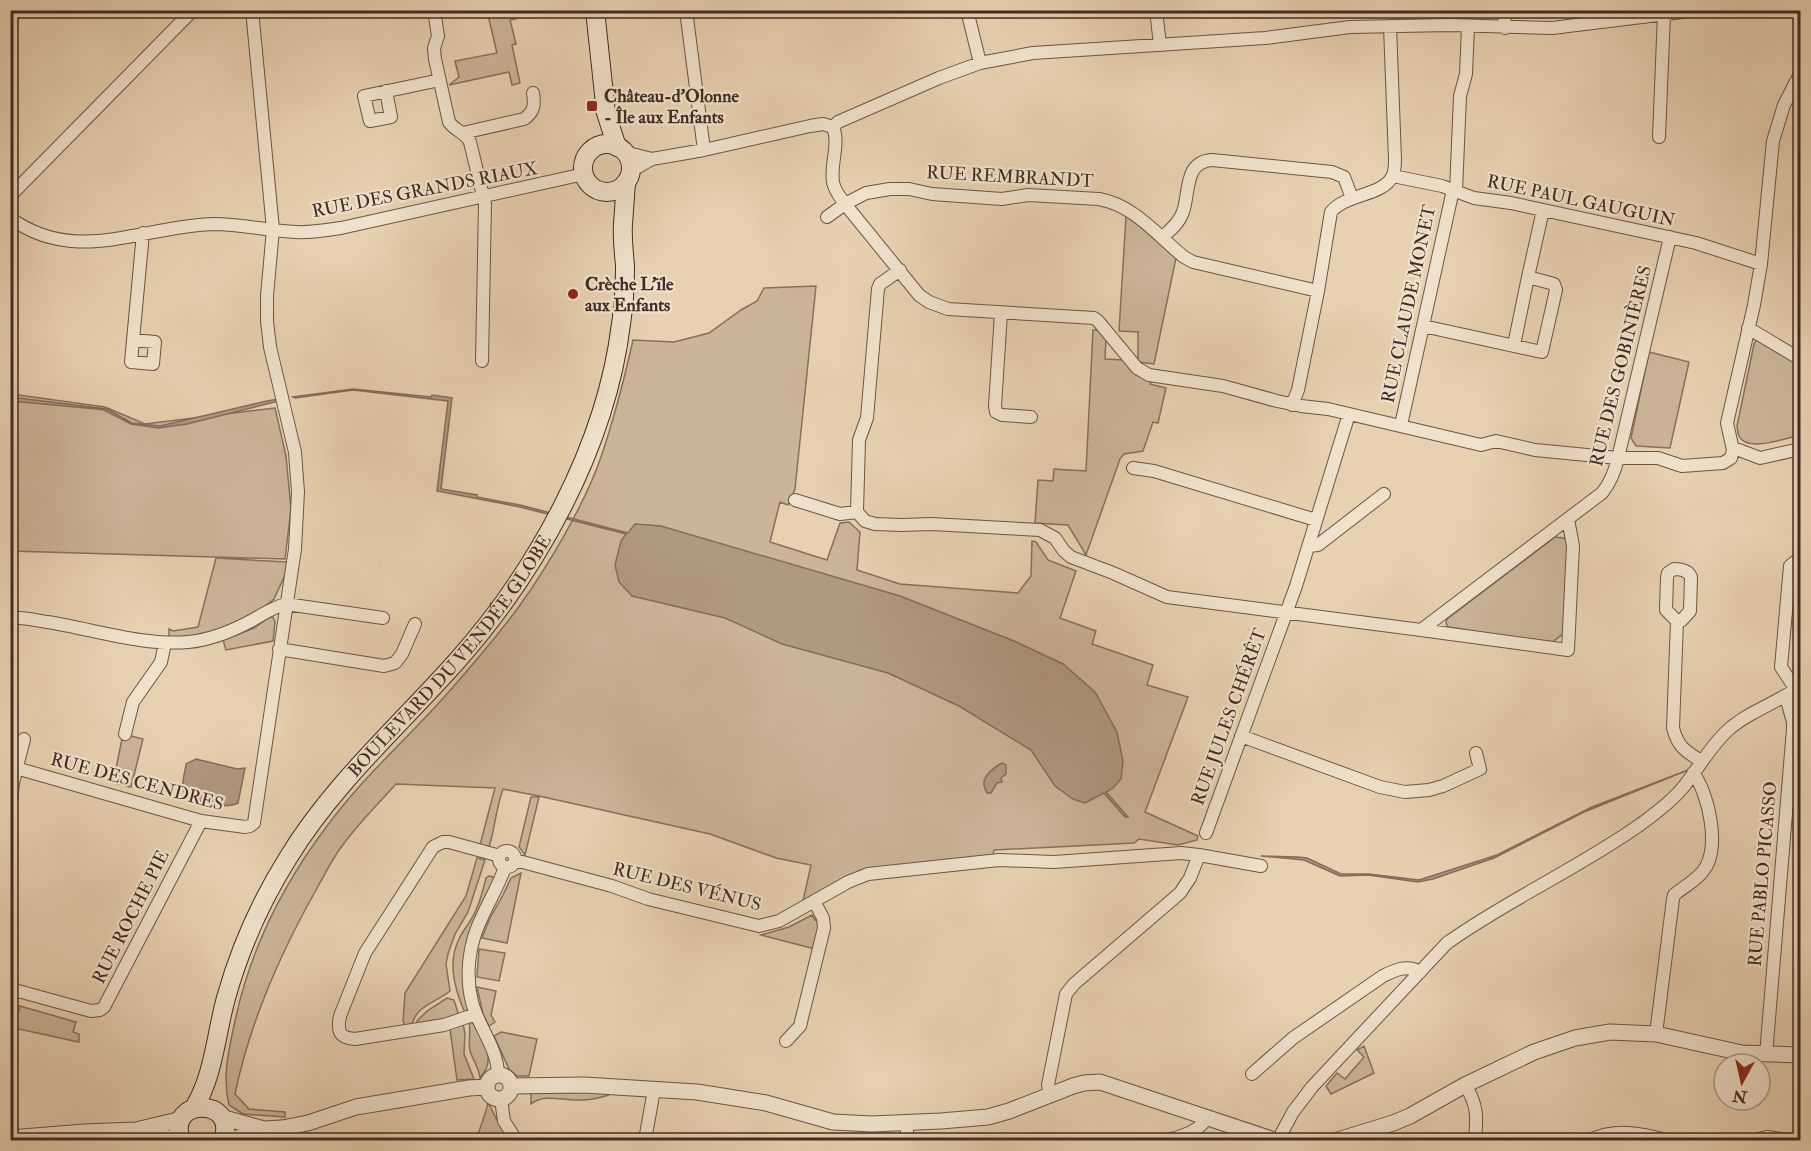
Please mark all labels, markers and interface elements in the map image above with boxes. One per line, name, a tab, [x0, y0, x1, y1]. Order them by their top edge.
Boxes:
place label: Château-d'Olonne - Île aux Enfants	[604, 85, 739, 129]
marker: Château-d'Olonne - Île aux Enfants	[585, 99, 599, 113]
street label: RUE DES GRANDS RIAUX	[310, 157, 540, 223]
street label: RUE REMBRANDT	[926, 161, 1095, 193]
street label: RUE PAUL GAUGUIN	[1485, 170, 1677, 232]
street label: RUE CLAUDE MONET	[1377, 202, 1441, 405]
street label: RUE DES GOBINIÈRES	[1585, 263, 1657, 469]
place label: Crèche L'ïle aux Enfants	[585, 273, 674, 317]
marker: Crèche L'ïle aux Enfants	[566, 287, 580, 301]
street label: BOULEVARD DU VENDÉE GLOBE	[343, 531, 556, 782]
street label: RUE JULES CHÉRÊT	[1185, 624, 1272, 809]
street label: RUE DES CENDRES	[48, 748, 226, 816]
street label: RUE PABLO PICASSO	[1743, 780, 1783, 968]
street label: RUE ROCHE PIE	[87, 846, 175, 988]
street label: RUE DES VÉNUS	[610, 857, 764, 917]
north arrow	[1712, 1052, 1772, 1112]
text: N	[1731, 1085, 1750, 1107]

